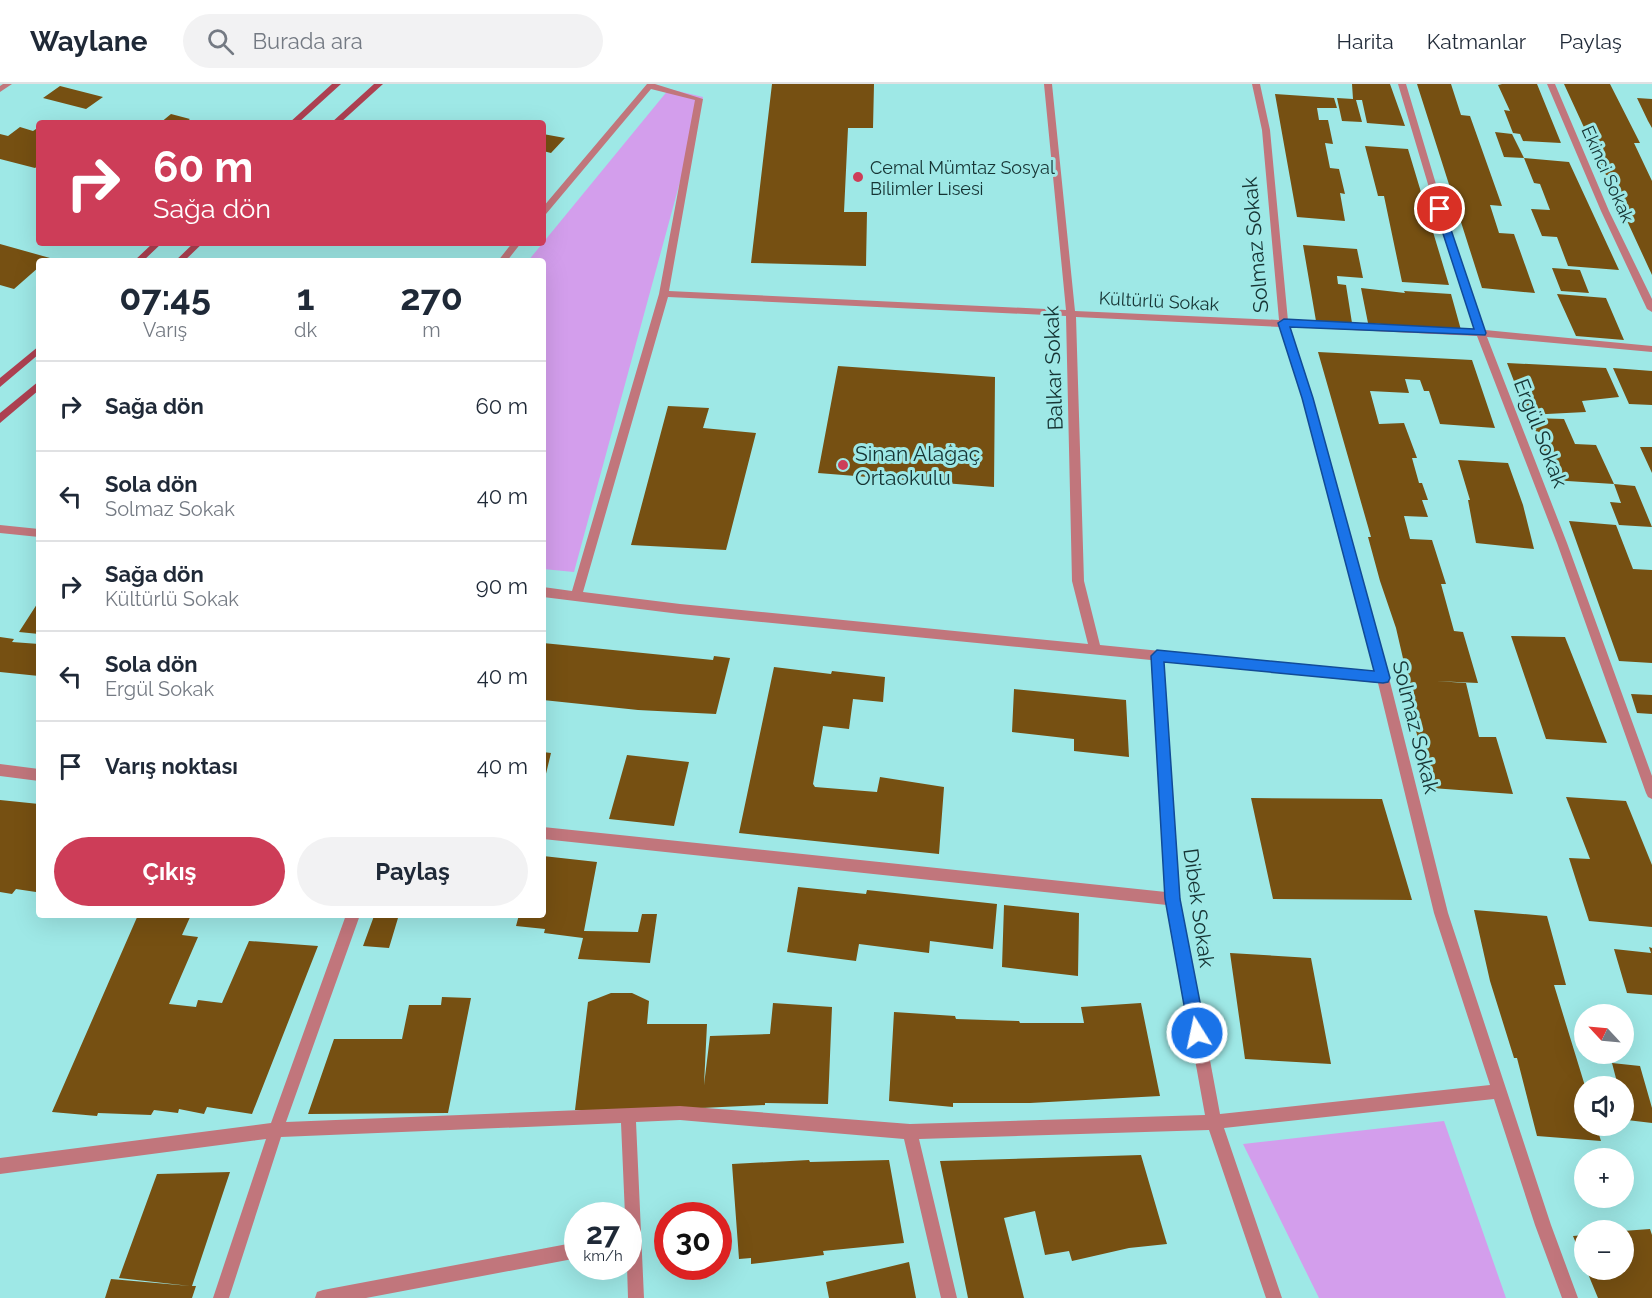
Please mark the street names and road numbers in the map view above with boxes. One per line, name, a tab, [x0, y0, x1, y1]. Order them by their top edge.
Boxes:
street label: Ekinci Sokak	[1577, 122, 1639, 226]
street label: Solmaz Sokak	[1237, 176, 1273, 314]
street label: Kültürlü Sokak	[1098, 287, 1220, 315]
street label: Balkar Sokak	[1038, 305, 1068, 431]
street label: Ergül Sokak	[1509, 375, 1573, 491]
street label: Solmaz Sokak	[1387, 658, 1445, 796]
street label: Dibek Sokak	[1178, 847, 1220, 969]

